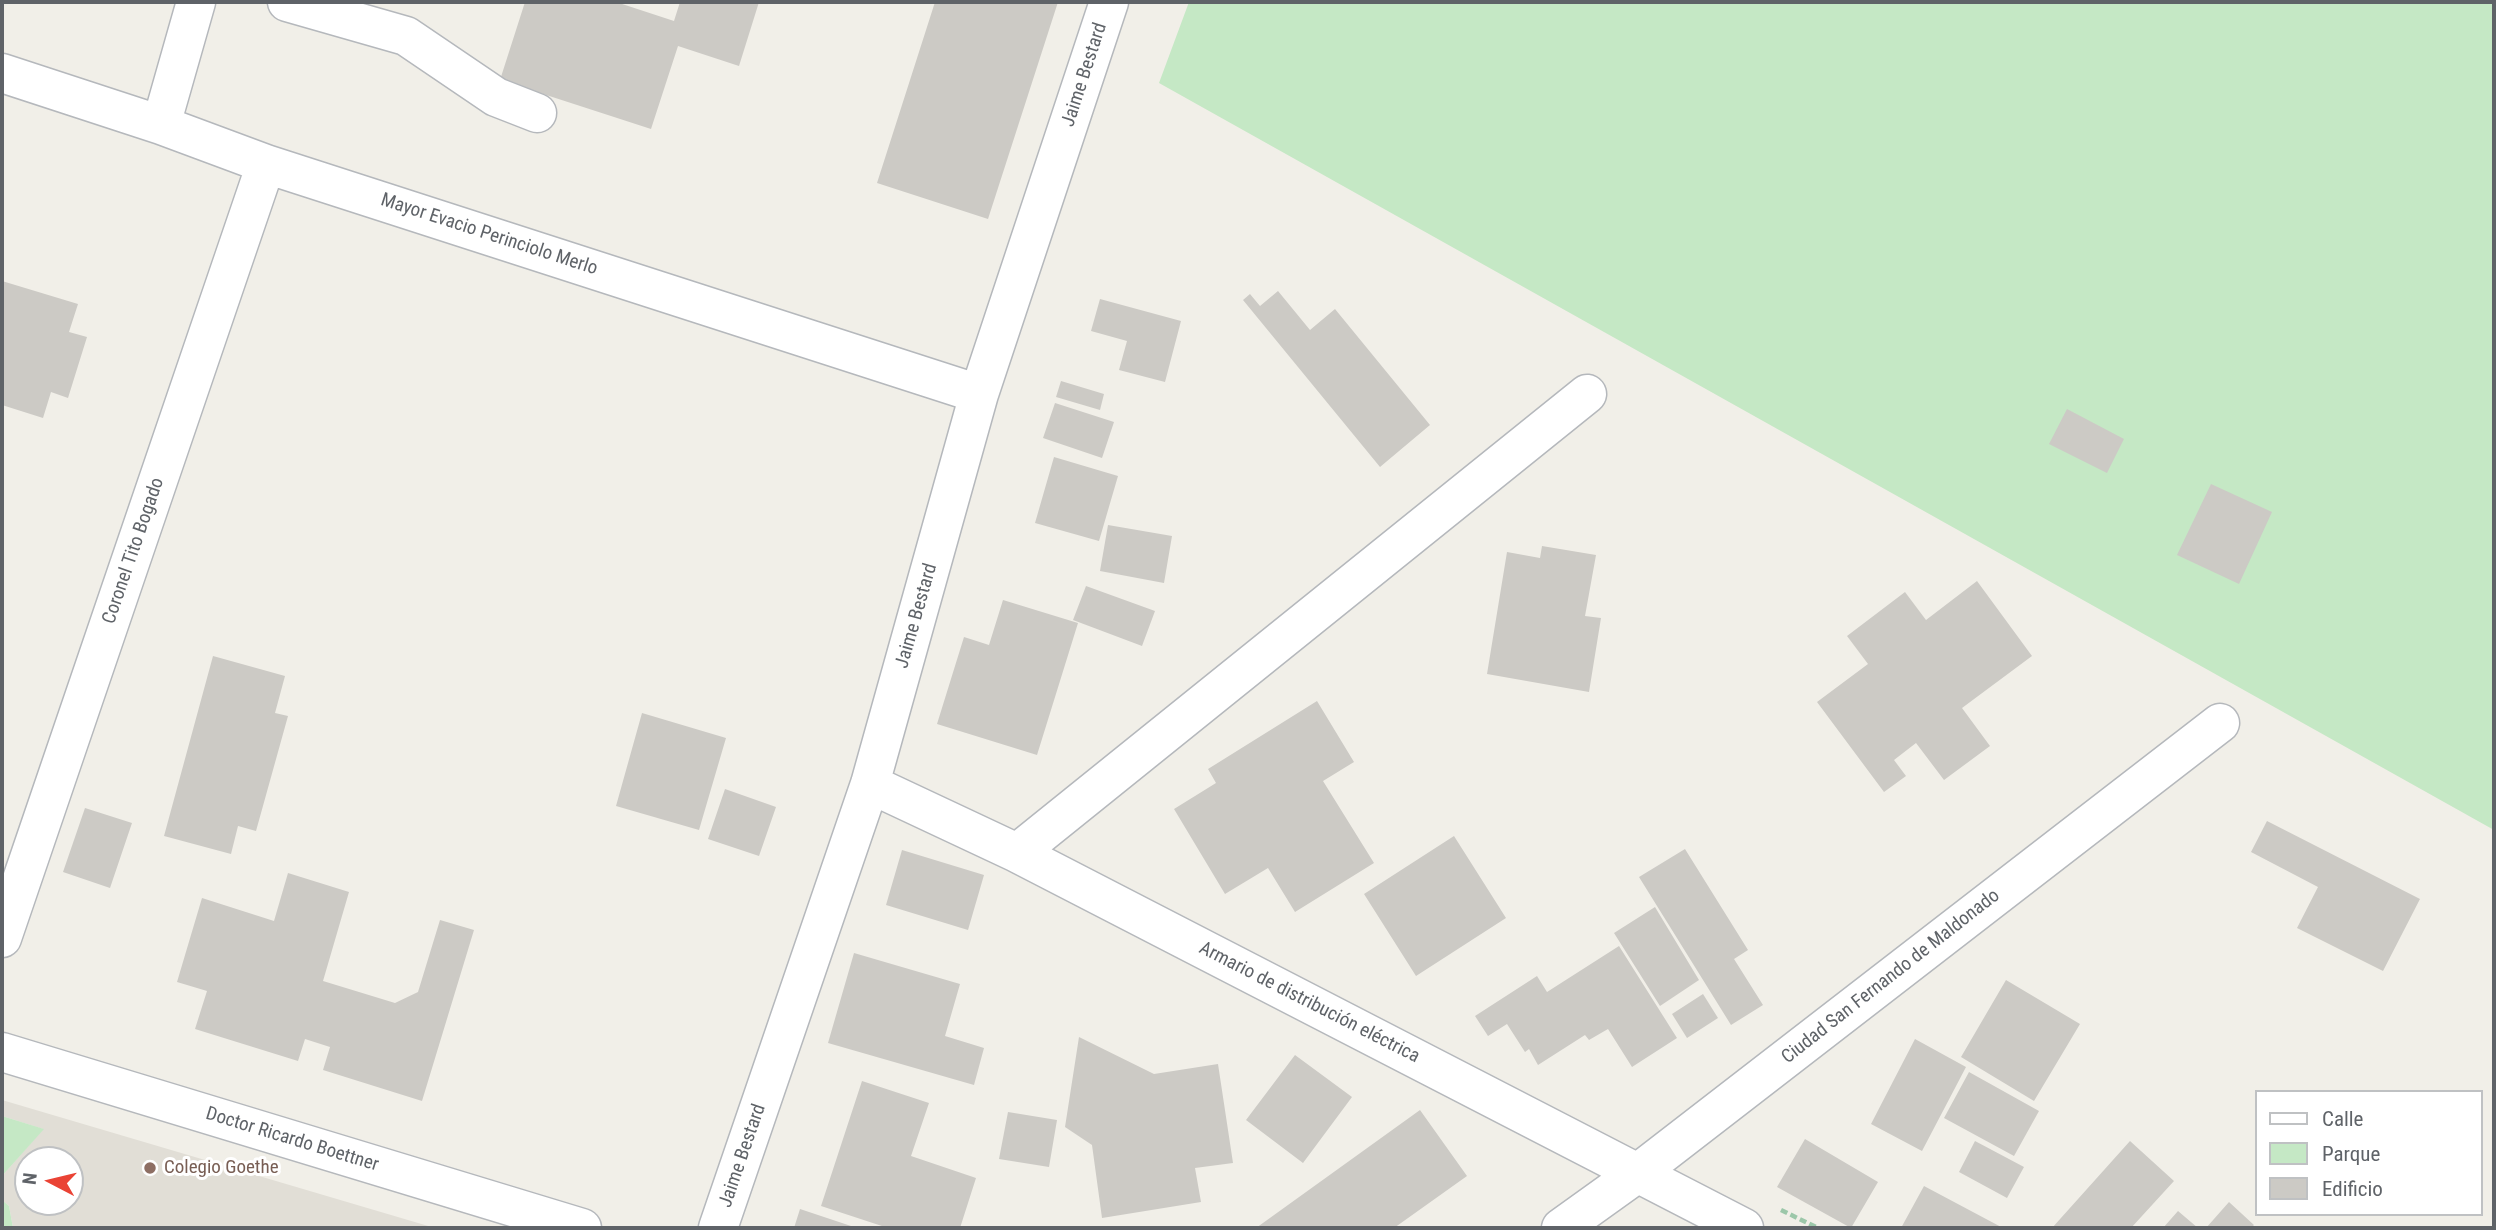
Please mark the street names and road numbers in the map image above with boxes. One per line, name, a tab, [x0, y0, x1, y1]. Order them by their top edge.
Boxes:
street label: Jaime Bestard	[1057, 20, 1113, 130]
street label: Mayor Evacio Perinciolo Merlo	[378, 189, 600, 281]
street label: Coronel Tito Bogado	[98, 475, 170, 627]
street label: Jaime Bestard	[891, 561, 943, 671]
street label: Ciudad San Fernando de Maldonado	[1777, 885, 2005, 1069]
street label: Armario de distribución eléctrica	[1195, 937, 1423, 1069]
street label: Jaime Bestard	[715, 1101, 771, 1211]
street label: Doctor Ricardo Boettner	[203, 1103, 381, 1177]

